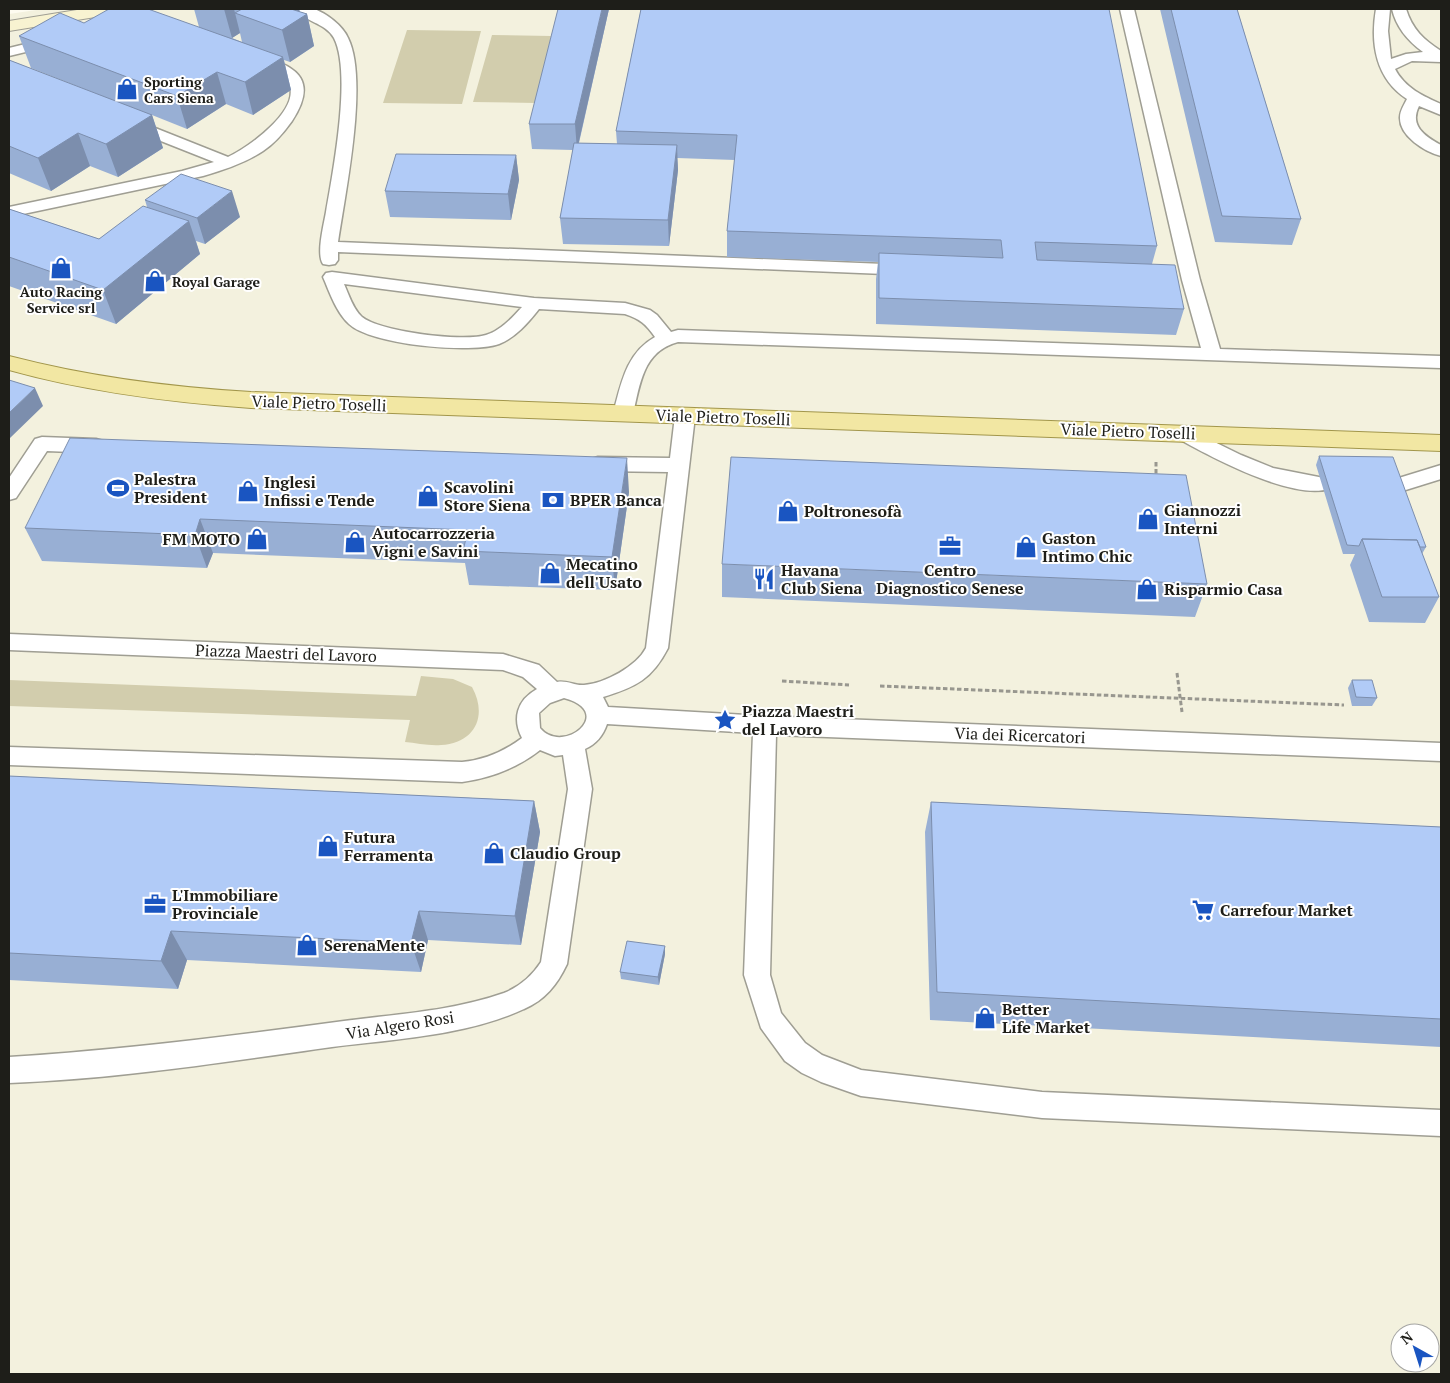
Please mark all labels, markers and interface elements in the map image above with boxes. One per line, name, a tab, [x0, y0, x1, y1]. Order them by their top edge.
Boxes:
place label: Sporting Cars Siena	[144, 72, 214, 107]
shop icon: Sporting Cars Siena	[114, 76, 140, 102]
shop icon: Auto Racing Service srl	[48, 255, 74, 281]
shop icon: Royal Garage	[142, 268, 168, 294]
place label: Royal Garage	[172, 272, 261, 291]
place label: Auto Racing Service srl	[20, 282, 103, 317]
street label: Viale Pietro Toselli	[251, 390, 387, 416]
street label: Viale Pietro Toselli	[655, 404, 791, 430]
street label: Viale Pietro Toselli	[1060, 418, 1196, 444]
place label: Palestra President	[134, 468, 208, 508]
place label: Inglesi Infissi e Tende	[264, 471, 375, 511]
sports icon: Palestra President	[105, 475, 131, 501]
place label: Scavolini Store Siena	[444, 476, 531, 516]
shop icon: Inglesi Infissi e Tende	[235, 478, 261, 504]
shop icon: Scavolini Store Siena	[415, 483, 441, 509]
bank icon: BPER Banca	[540, 487, 566, 513]
place label: BPER Banca	[570, 489, 662, 511]
shop icon: Poltronesofà	[775, 498, 801, 524]
place label: Giannozzi Interni	[1164, 499, 1241, 539]
place label: Poltronesofà	[804, 500, 902, 522]
shop icon: Giannozzi Interni	[1135, 506, 1161, 532]
place label: Autocarrozzeria Vigni e Savini	[372, 522, 495, 562]
shop icon: FM MOTO	[244, 526, 270, 552]
place label: Gaston Intimo Chic	[1042, 527, 1133, 567]
place label: FM MOTO	[163, 528, 240, 550]
shop icon: Autocarrozzeria Vigni e Savini	[342, 529, 368, 555]
office icon: Centro Diagnostico Senese	[937, 533, 963, 559]
shop icon: Gaston Intimo Chic	[1013, 534, 1039, 560]
place label: Mecatino dell'Usato	[566, 553, 643, 593]
place label: Havana Club Siena	[781, 559, 863, 599]
place label: Centro Diagnostico Senese	[876, 559, 1024, 599]
shop icon: Mecatino dell'Usato	[537, 560, 563, 586]
restaurant icon: Havana Club Siena	[751, 566, 777, 592]
shop icon: Risparmio Casa	[1134, 576, 1160, 602]
place label: Risparmio Casa	[1164, 578, 1283, 600]
street label: Piazza Maestri del Lavoro	[195, 639, 377, 667]
place label: Piazza Maestri del Lavoro	[742, 700, 854, 740]
place icon: Piazza Maestri del Lavoro	[712, 707, 738, 733]
street label: Via dei Ricercatori	[954, 722, 1086, 748]
place label: Futura Ferramenta	[344, 826, 434, 866]
shop icon: Futura Ferramenta	[315, 833, 341, 859]
shop icon: Claudio Group	[481, 840, 507, 866]
place label: Claudio Group	[510, 842, 621, 864]
place label: L'Immobiliare Provinciale	[172, 884, 278, 924]
office icon: L'Immobiliare Provinciale	[142, 891, 168, 917]
supermarket icon: Carrefour Market	[1190, 897, 1216, 923]
place label: Carrefour Market	[1220, 899, 1353, 921]
shop icon: SerenaMente	[294, 932, 320, 958]
place label: SerenaMente	[324, 934, 425, 956]
place label: Better Life Market	[1002, 998, 1091, 1038]
shop icon: Better Life Market	[972, 1005, 998, 1031]
street label: Via Algero Rosi	[344, 1006, 456, 1044]
north arrow	[1390, 1323, 1440, 1373]
text: N	[1396, 1327, 1417, 1348]

